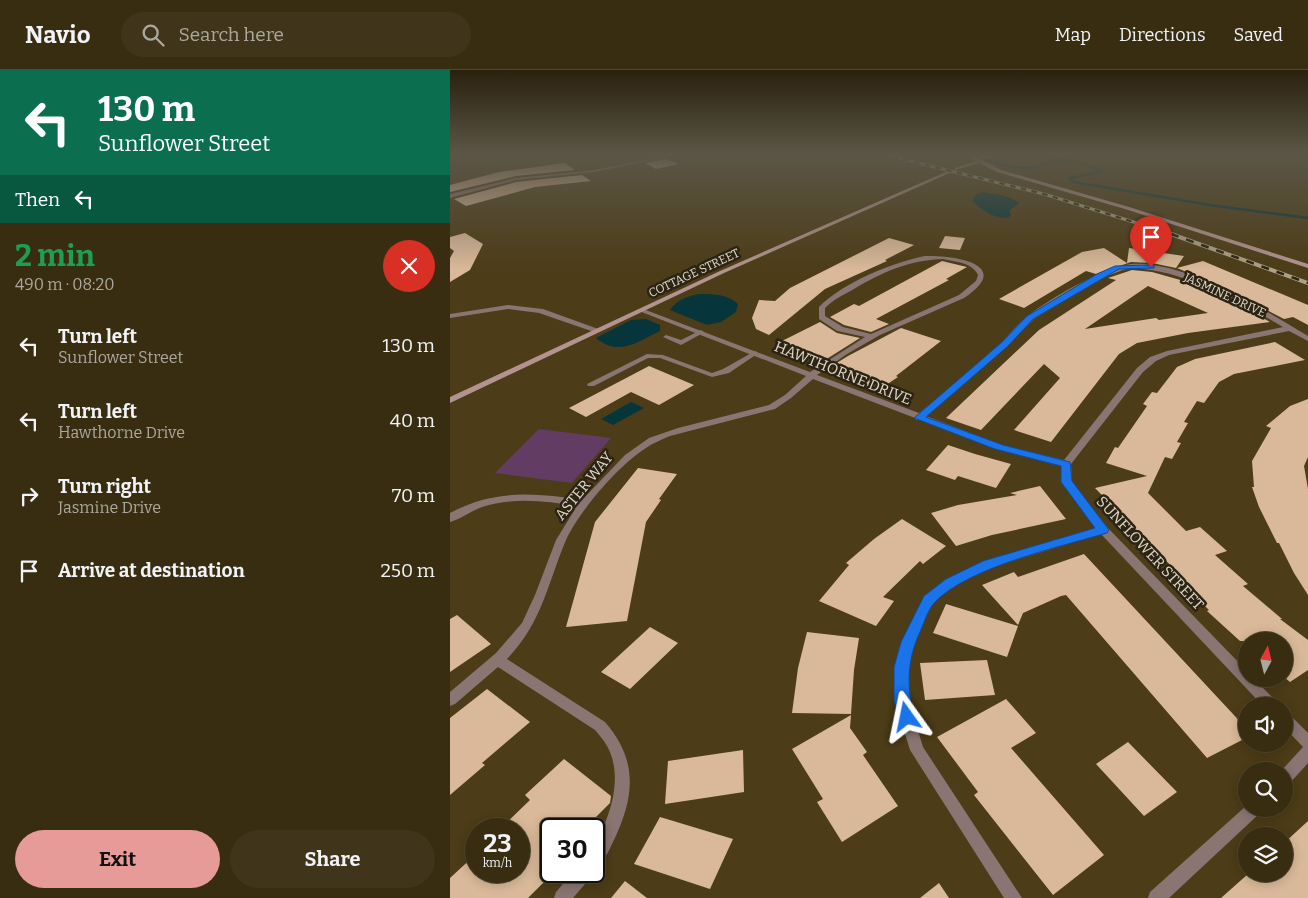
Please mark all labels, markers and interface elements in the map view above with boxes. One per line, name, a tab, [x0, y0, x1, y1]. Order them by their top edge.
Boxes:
search box	[121, 12, 471, 57]
text: Navio	[25, 21, 91, 49]
icon: search	[139, 21, 167, 49]
text: Search here	[179, 23, 284, 46]
text: Map	[1055, 24, 1091, 46]
text: Directions	[1119, 24, 1206, 46]
text: Saved	[1234, 24, 1283, 46]
text: 130 m	[98, 88, 195, 130]
icon: left	[15, 90, 80, 155]
text: Sunflower Street	[98, 130, 270, 157]
icon: left	[70, 185, 98, 213]
text: Then	[15, 188, 60, 211]
pin	[1130, 216, 1172, 267]
icon: arrive	[1137, 223, 1165, 251]
text: 2 min	[15, 238, 95, 274]
button: close	[383, 240, 435, 292]
street label: COTTAGE STREET	[646, 246, 742, 300]
street label: JASMINE DRIVE	[1181, 269, 1268, 320]
text: 490 m · 08:20	[15, 275, 114, 294]
text: Turn left	[58, 325, 137, 348]
icon: left	[15, 332, 43, 360]
text: 130 m	[382, 334, 435, 357]
street label: HAWTHORNE DRIVE	[772, 337, 914, 409]
text: Sunflower Street	[58, 348, 183, 367]
text: Turn left	[58, 400, 137, 423]
icon: left	[15, 407, 43, 435]
text: 40 m	[390, 409, 435, 432]
text: Hawthorne Drive	[58, 423, 185, 442]
street label: ASTER WAY	[551, 448, 617, 524]
text: Turn right	[58, 475, 151, 498]
icon: right	[15, 482, 43, 510]
text: 70 m	[392, 484, 435, 507]
street label: SUNFLOWER STREET	[1093, 492, 1208, 614]
text: Jasmine Drive	[58, 498, 161, 517]
icon: arrive	[15, 557, 43, 585]
text: Arrive at destination	[58, 559, 245, 582]
text: 250 m	[380, 559, 435, 582]
north arrow	[1238, 632, 1292, 688]
map controls	[1238, 632, 1293, 882]
position arrow	[880, 690, 932, 742]
button: sound	[1238, 697, 1293, 752]
button: search	[1238, 762, 1293, 817]
speed limit sign: 30	[540, 818, 605, 883]
button: layers	[1238, 827, 1293, 882]
text: 23	[483, 829, 512, 859]
button: Exit	[15, 830, 220, 888]
button: Share	[230, 830, 435, 888]
text: km/h	[483, 856, 512, 870]

